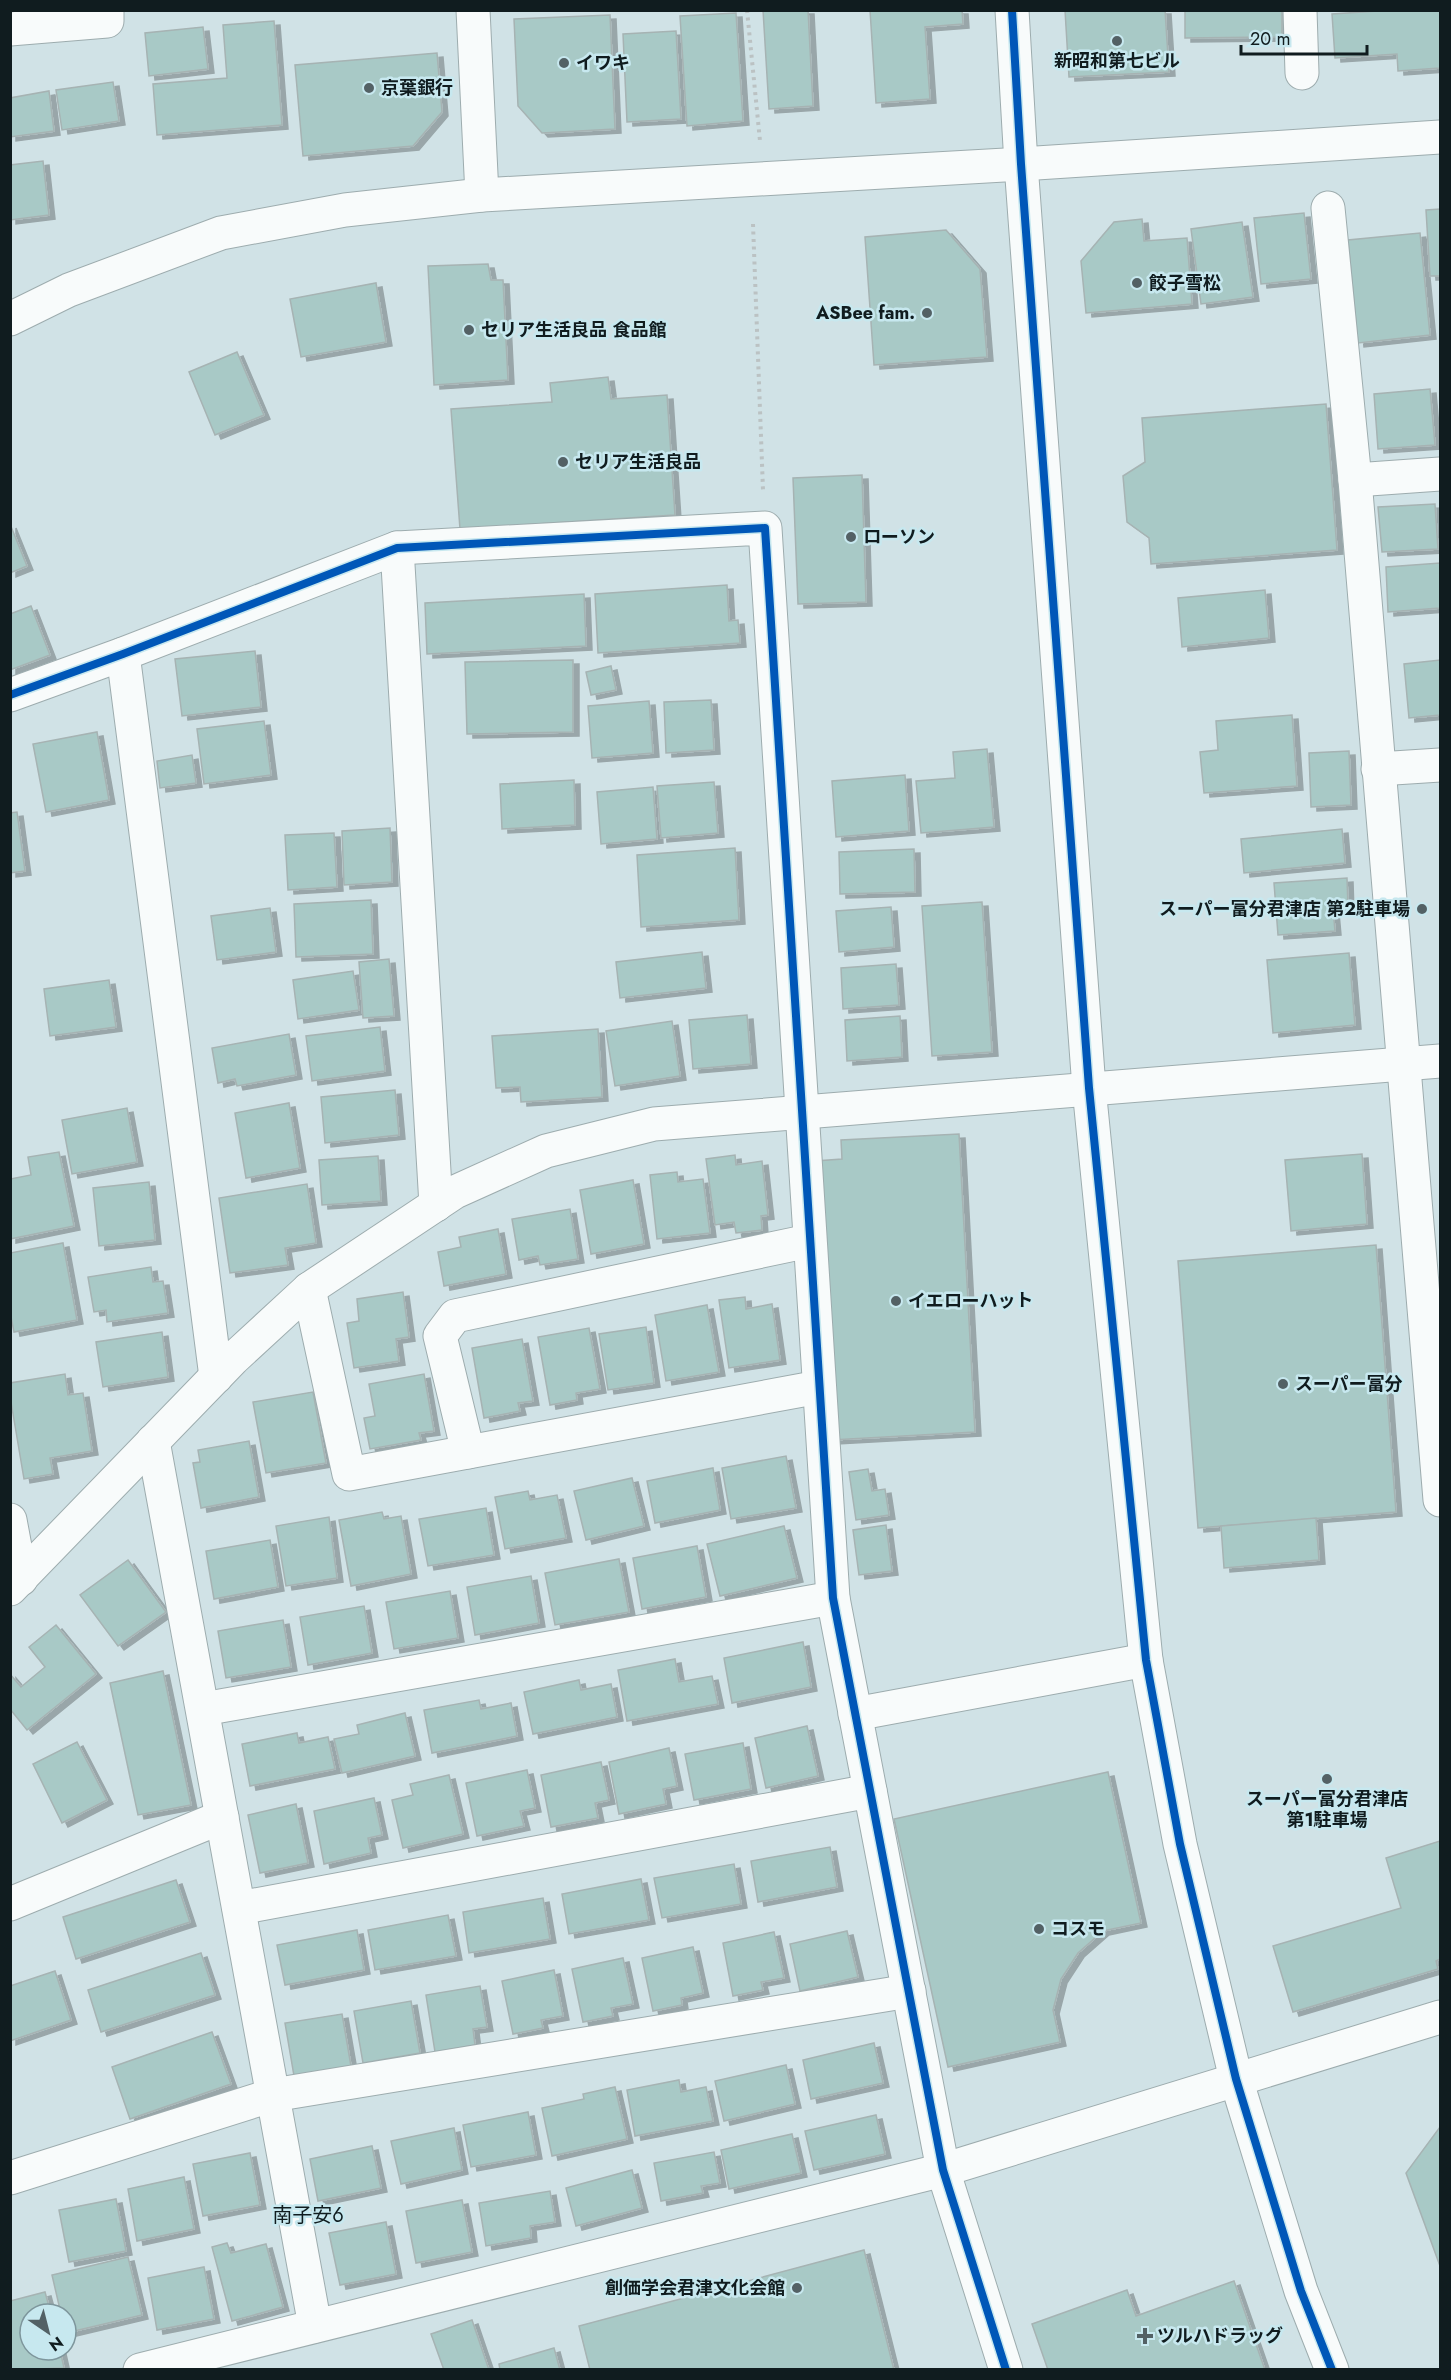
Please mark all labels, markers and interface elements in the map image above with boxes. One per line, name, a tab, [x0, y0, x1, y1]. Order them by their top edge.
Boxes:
scale bar	[1241, 18, 1367, 56]
text: 20 m	[1250, 26, 1290, 52]
marker: 新昭和第七ビル	[1110, 34, 1124, 48]
place label: 新昭和第七ビル	[1054, 48, 1180, 74]
place label: イワキ	[576, 50, 630, 76]
marker: イワキ	[557, 56, 571, 70]
place label: 京葉銀行	[381, 75, 453, 101]
marker: 京葉銀行	[362, 81, 376, 95]
place label: 餃子雪松	[1148, 270, 1221, 296]
marker: 餃子雪松	[1130, 276, 1144, 290]
place label: ASBee fam.	[815, 300, 915, 326]
marker: ASBee fam.	[920, 306, 934, 320]
place label: セリア生活良品 食品館	[481, 317, 666, 343]
marker: セリア生活良品 食品館	[462, 323, 476, 337]
place label: セリア生活良品	[575, 449, 701, 475]
marker: セリア生活良品	[556, 455, 570, 469]
place label: ローソン	[863, 524, 935, 550]
marker: ローソン	[844, 530, 858, 544]
place label: スーパー富分君津店 第2駐車場	[1159, 896, 1410, 922]
marker: スーパー富分君津店 第2駐車場	[1415, 902, 1429, 916]
place label: イエローハット	[908, 1288, 1033, 1314]
marker: イエローハット	[889, 1294, 903, 1308]
place label: スーパー富分	[1295, 1371, 1403, 1397]
marker: スーパー富分	[1276, 1377, 1290, 1391]
marker: スーパー富分君津店 第1駐車場	[1320, 1772, 1334, 1786]
place label: スーパー富分君津店 第1駐車場	[1246, 1786, 1408, 1833]
place label: コスモ	[1051, 1916, 1105, 1942]
marker: コスモ	[1032, 1922, 1046, 1936]
district label: 南子安6	[272, 2201, 344, 2230]
place label: 創価学会君津文化会館	[605, 2275, 785, 2301]
marker: 創価学会君津文化会館	[790, 2281, 804, 2295]
north arrow	[18, 2302, 78, 2362]
place label: ツルハドラッグ	[1157, 2323, 1283, 2349]
marker: ツルハドラッグ	[1138, 2329, 1152, 2343]
text: N	[45, 2331, 68, 2357]

